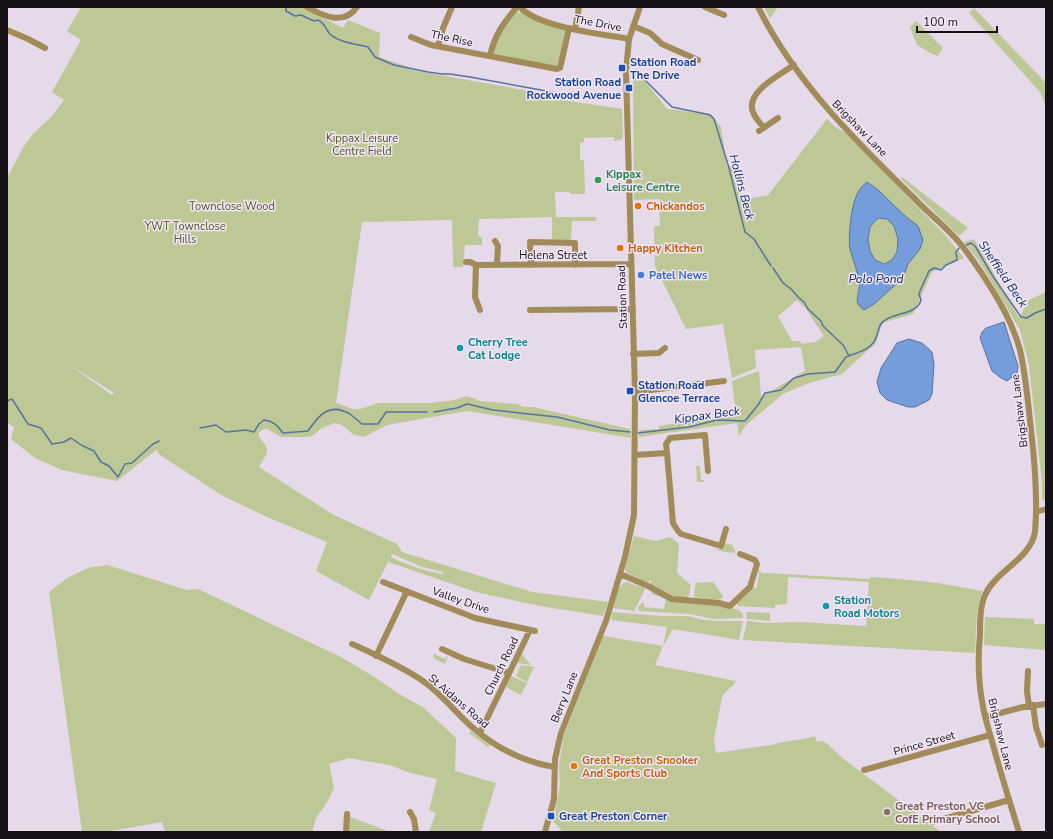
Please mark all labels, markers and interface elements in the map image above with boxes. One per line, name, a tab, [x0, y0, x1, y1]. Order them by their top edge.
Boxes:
scale bar	[917, 8, 997, 34]
street label: The Drive	[573, 12, 623, 35]
text: 100 m	[923, 14, 958, 30]
street label: The Rise	[429, 27, 474, 50]
place label: Station Road The Drive	[630, 55, 696, 83]
marker: Station Road The Drive	[617, 63, 627, 73]
place label: Station Road Rockwood Avenue	[527, 75, 621, 103]
marker: Station Road Rockwood Avenue	[624, 83, 634, 93]
street label: Brigshaw Lane	[829, 97, 891, 160]
park label: Kippax Leisure Centre Field	[326, 131, 398, 159]
water label: Hollins Beck	[726, 152, 759, 223]
place label: Kippax Leisure Centre	[606, 167, 680, 195]
marker: Kippax Leisure Centre	[593, 175, 603, 185]
park label: Townclose Wood	[189, 199, 275, 214]
place label: Chickandos	[646, 199, 705, 214]
marker: Chickandos	[633, 201, 643, 211]
park label: YWT Townclose Hills	[143, 219, 226, 247]
water label: Sheffield Beck	[975, 238, 1032, 311]
place label: Happy Kitchen	[628, 241, 703, 256]
marker: Happy Kitchen	[615, 243, 625, 253]
street label: Helena Street	[519, 248, 587, 263]
street label: Station Road	[614, 265, 631, 329]
place label: Patel News	[649, 268, 707, 283]
marker: Patel News	[636, 270, 646, 280]
water label: Polo Pond	[848, 271, 904, 287]
place label: Cherry Tree Cat Lodge	[468, 335, 528, 363]
marker: Cherry Tree Cat Lodge	[455, 343, 465, 353]
street label: Brigshaw Lane	[1008, 373, 1031, 448]
place label: Station Road Glencoe Terrace	[638, 378, 720, 406]
marker: Station Road Glencoe Terrace	[625, 386, 635, 396]
water label: Kippax Beck	[673, 402, 742, 428]
street label: Valley Drive	[429, 583, 492, 617]
place label: Station Road Motors	[834, 593, 899, 621]
marker: Station Road Motors	[821, 601, 831, 611]
street label: Church Road	[481, 634, 522, 698]
street label: Berry Lane	[547, 669, 582, 725]
street label: St Aidans Road	[425, 671, 492, 732]
street label: Brigshaw Lane	[984, 697, 1017, 772]
street label: Prince Street	[892, 728, 957, 759]
place label: Great Preston Snooker And Sports Club	[582, 753, 699, 781]
marker: Great Preston Snooker And Sports Club	[569, 761, 579, 771]
place label: Great Preston VC CofE Primary School	[895, 799, 1000, 827]
marker: Great Preston VC CofE Primary School	[882, 807, 892, 817]
place label: Great Preston Corner	[559, 809, 668, 824]
marker: Great Preston Corner	[546, 811, 556, 821]

